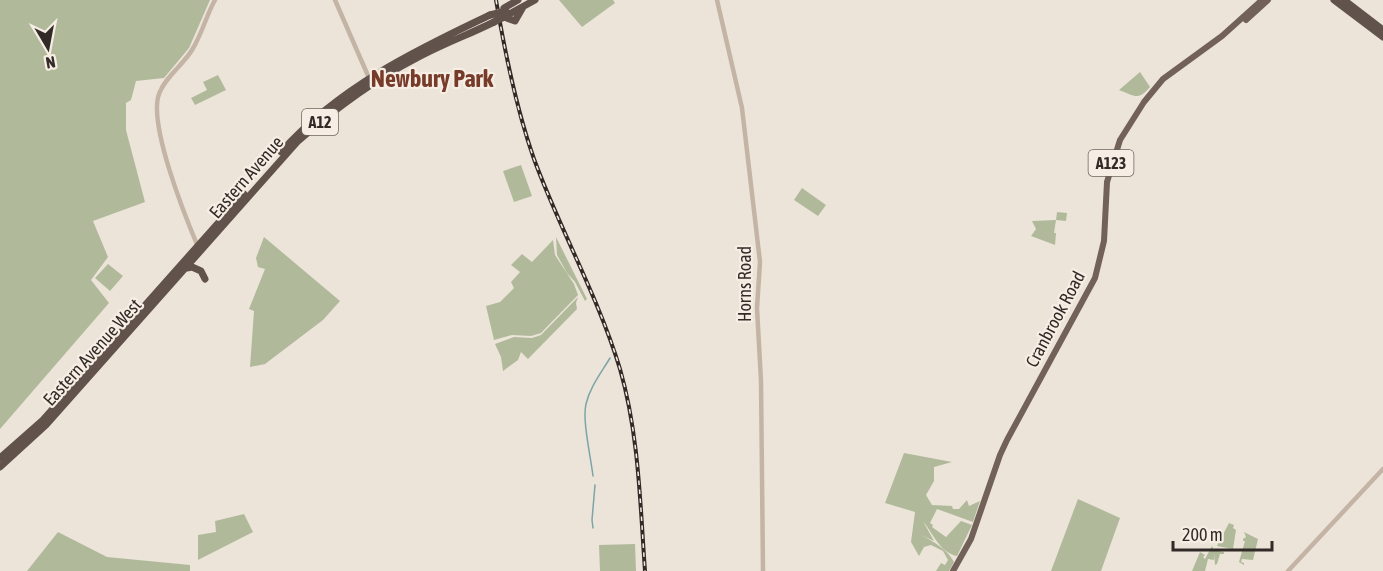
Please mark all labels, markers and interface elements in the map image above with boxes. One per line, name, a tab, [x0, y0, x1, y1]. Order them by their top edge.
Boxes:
north arrow	[18, 18, 78, 78]
text: N	[44, 53, 57, 72]
district label: Newbury Park	[371, 65, 494, 92]
road number: A12	[302, 109, 338, 135]
street label: Eastern Avenue	[205, 132, 287, 222]
road number: A123	[1088, 150, 1134, 176]
street label: Horns Road	[734, 246, 755, 322]
street label: Cranbrook Road	[1021, 267, 1089, 371]
street label: Eastern Avenue West	[38, 294, 146, 410]
scale bar	[1173, 514, 1272, 552]
text: 200 m	[1182, 524, 1223, 545]

